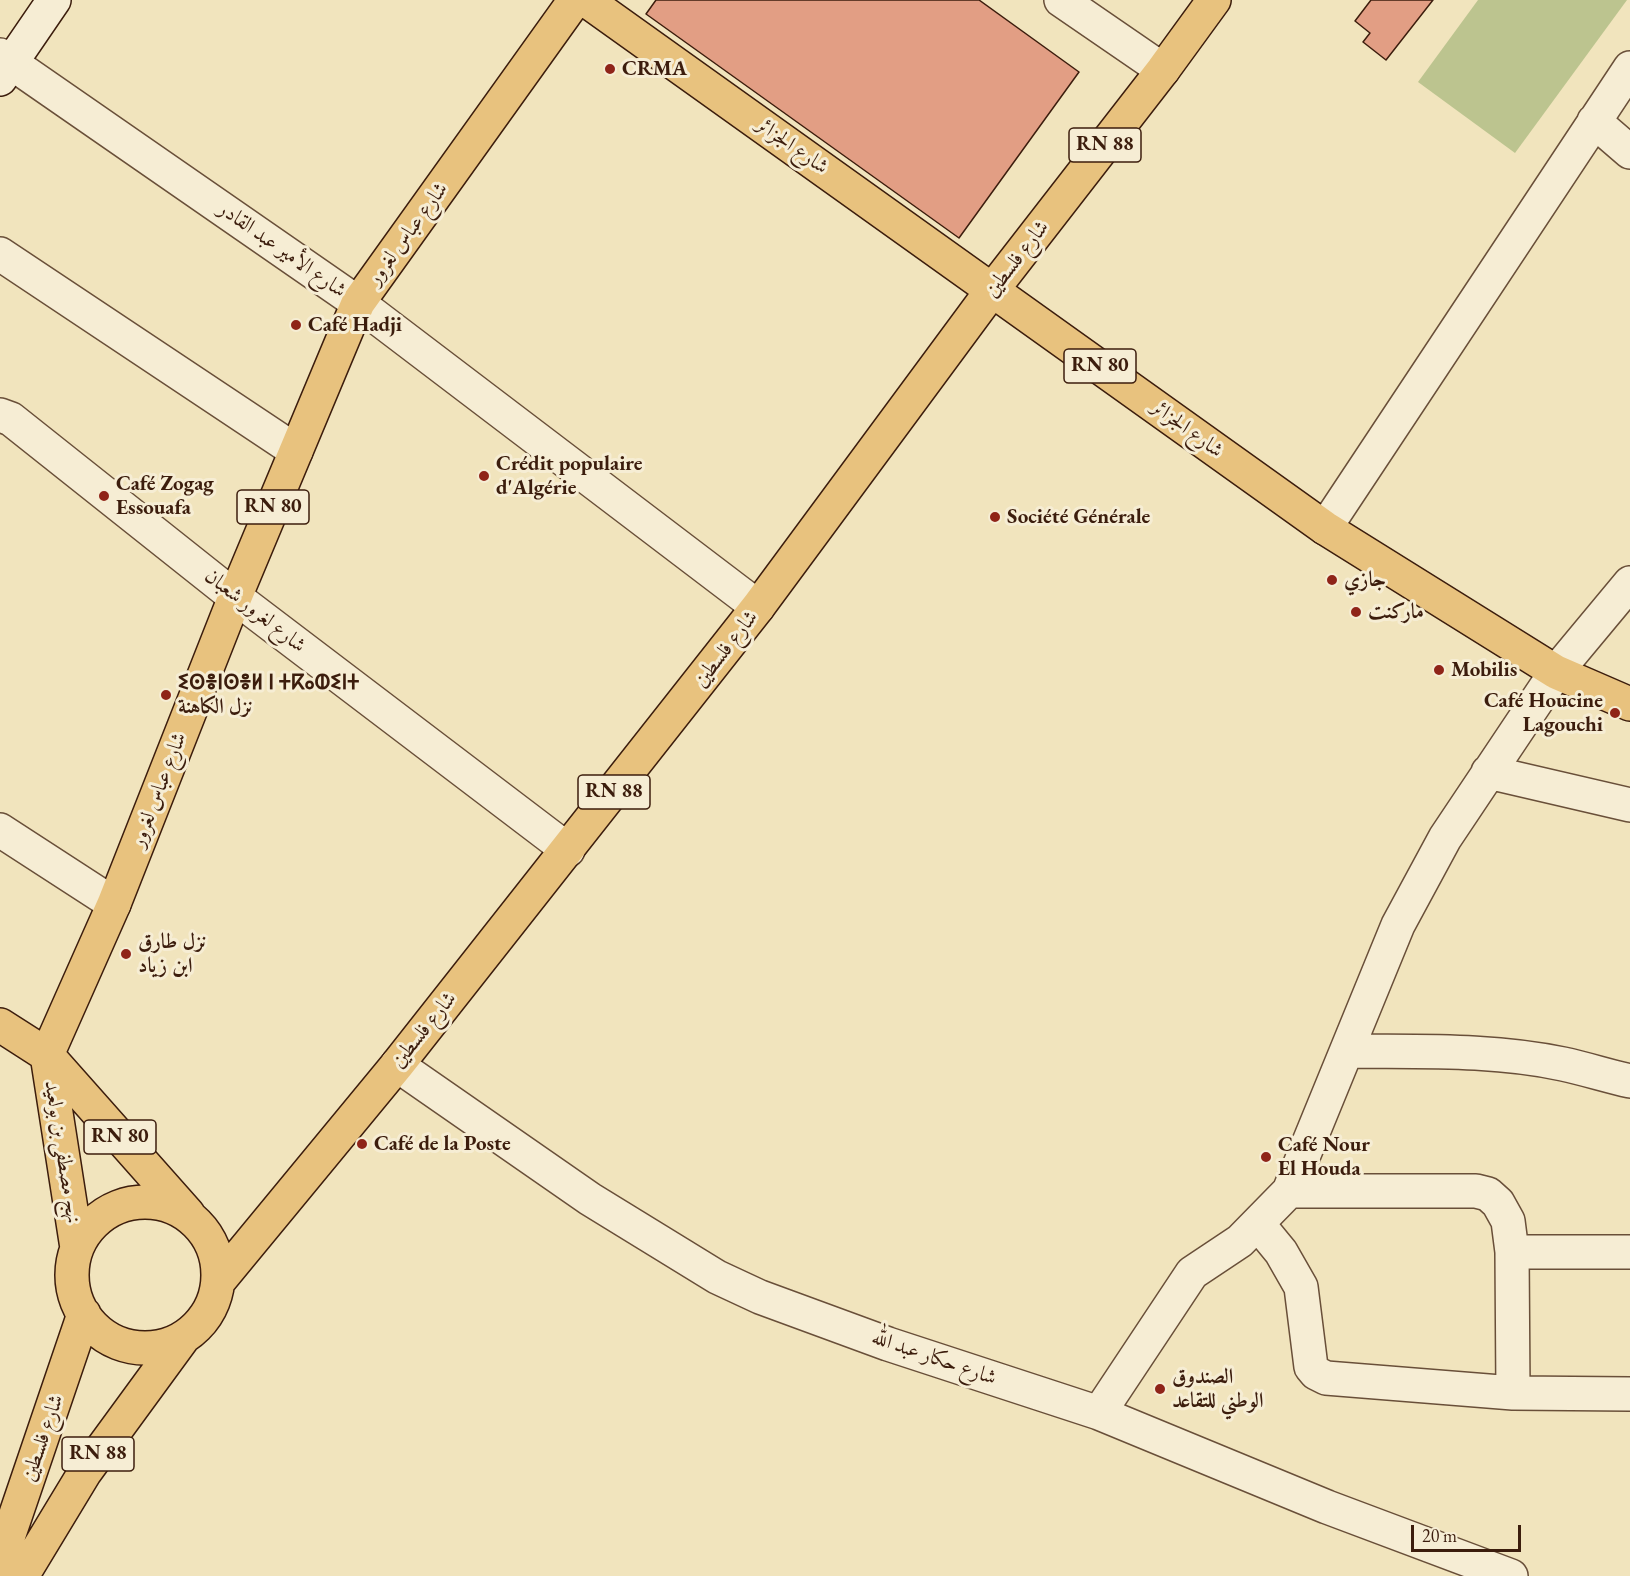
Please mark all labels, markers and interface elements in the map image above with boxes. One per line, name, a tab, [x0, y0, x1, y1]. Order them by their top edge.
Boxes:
place label: CRMA	[622, 56, 687, 82]
marker: CRMA	[603, 62, 617, 76]
street label: شارع الجزائر	[751, 112, 833, 180]
road number: RN 88	[1069, 128, 1141, 162]
street label: شارع عباس لغرور	[362, 178, 454, 290]
street label: شارع الأمير عبد القادر	[213, 196, 351, 304]
street label: شارع فلسطين	[979, 216, 1055, 302]
place label: Café Hadji	[308, 312, 402, 338]
marker: Café Hadji	[289, 318, 303, 332]
road number: RN 80	[1064, 349, 1136, 383]
street label: شارع الجزائر	[1146, 395, 1228, 463]
place label: Crédit populaire d'Algérie	[496, 451, 643, 501]
marker: Crédit populaire d'Algérie	[477, 469, 491, 483]
place label: Café Zogag Essouafa	[116, 471, 214, 521]
marker: Café Zogag Essouafa	[97, 489, 111, 503]
road number: RN 80	[237, 490, 309, 524]
place label: Société Générale	[1007, 504, 1150, 530]
marker: Société Générale	[988, 510, 1002, 524]
street label: شارع لغرور شعبان	[199, 564, 311, 658]
place label: جازي	[1344, 567, 1386, 593]
marker: جازي	[1325, 573, 1339, 587]
place label: ماركنت	[1368, 599, 1424, 625]
marker: ماركنت	[1349, 605, 1363, 619]
street label: شارع فلسطين	[688, 606, 764, 692]
place label: Mobilis	[1451, 657, 1517, 683]
marker: Mobilis	[1432, 663, 1446, 677]
place label: ⵉⵙⴻⵏⵙⴻⵍ ⵏ ⵜⴽⴰⵀⵉⵏⵜ نزل الكاهنة	[178, 670, 359, 720]
marker: ⵉⵙⴻⵏⵙⴻⵍ ⵏ ⵜⴽⴰⵀⵉⵏⵜ نزل الكاهنة	[159, 688, 173, 702]
place label: Café Houcine Lagouchi	[1484, 688, 1603, 738]
marker: Café Houcine Lagouchi	[1608, 706, 1622, 720]
street label: شارع عباس لغرور	[126, 729, 192, 851]
road number: RN 88	[578, 775, 650, 809]
place label: نزل طارق ابن زياد	[138, 929, 207, 979]
marker: نزل طارق ابن زياد	[119, 947, 133, 961]
street label: شارع فلسطين	[386, 987, 462, 1073]
street label: نهج مصطفى بن بولعيد	[38, 1079, 86, 1225]
road number: RN 80	[84, 1120, 156, 1154]
place label: Café de la Poste	[374, 1131, 511, 1157]
place label: Café Nour El Houda	[1278, 1132, 1370, 1182]
marker: Café de la Poste	[355, 1137, 369, 1151]
marker: Café Nour El Houda	[1259, 1150, 1273, 1164]
street label: شارع حكار عبد الله	[868, 1325, 1000, 1391]
place label: الصندوق الوطني للتقاعد	[1172, 1364, 1263, 1414]
marker: الصندوق الوطني للتقاعد	[1153, 1382, 1167, 1396]
street label: شارع فلسطين	[16, 1391, 70, 1485]
road number: RN 88	[62, 1437, 134, 1471]
scale bar	[1414, 1513, 1524, 1551]
text: 20 m	[1422, 1524, 1457, 1547]

